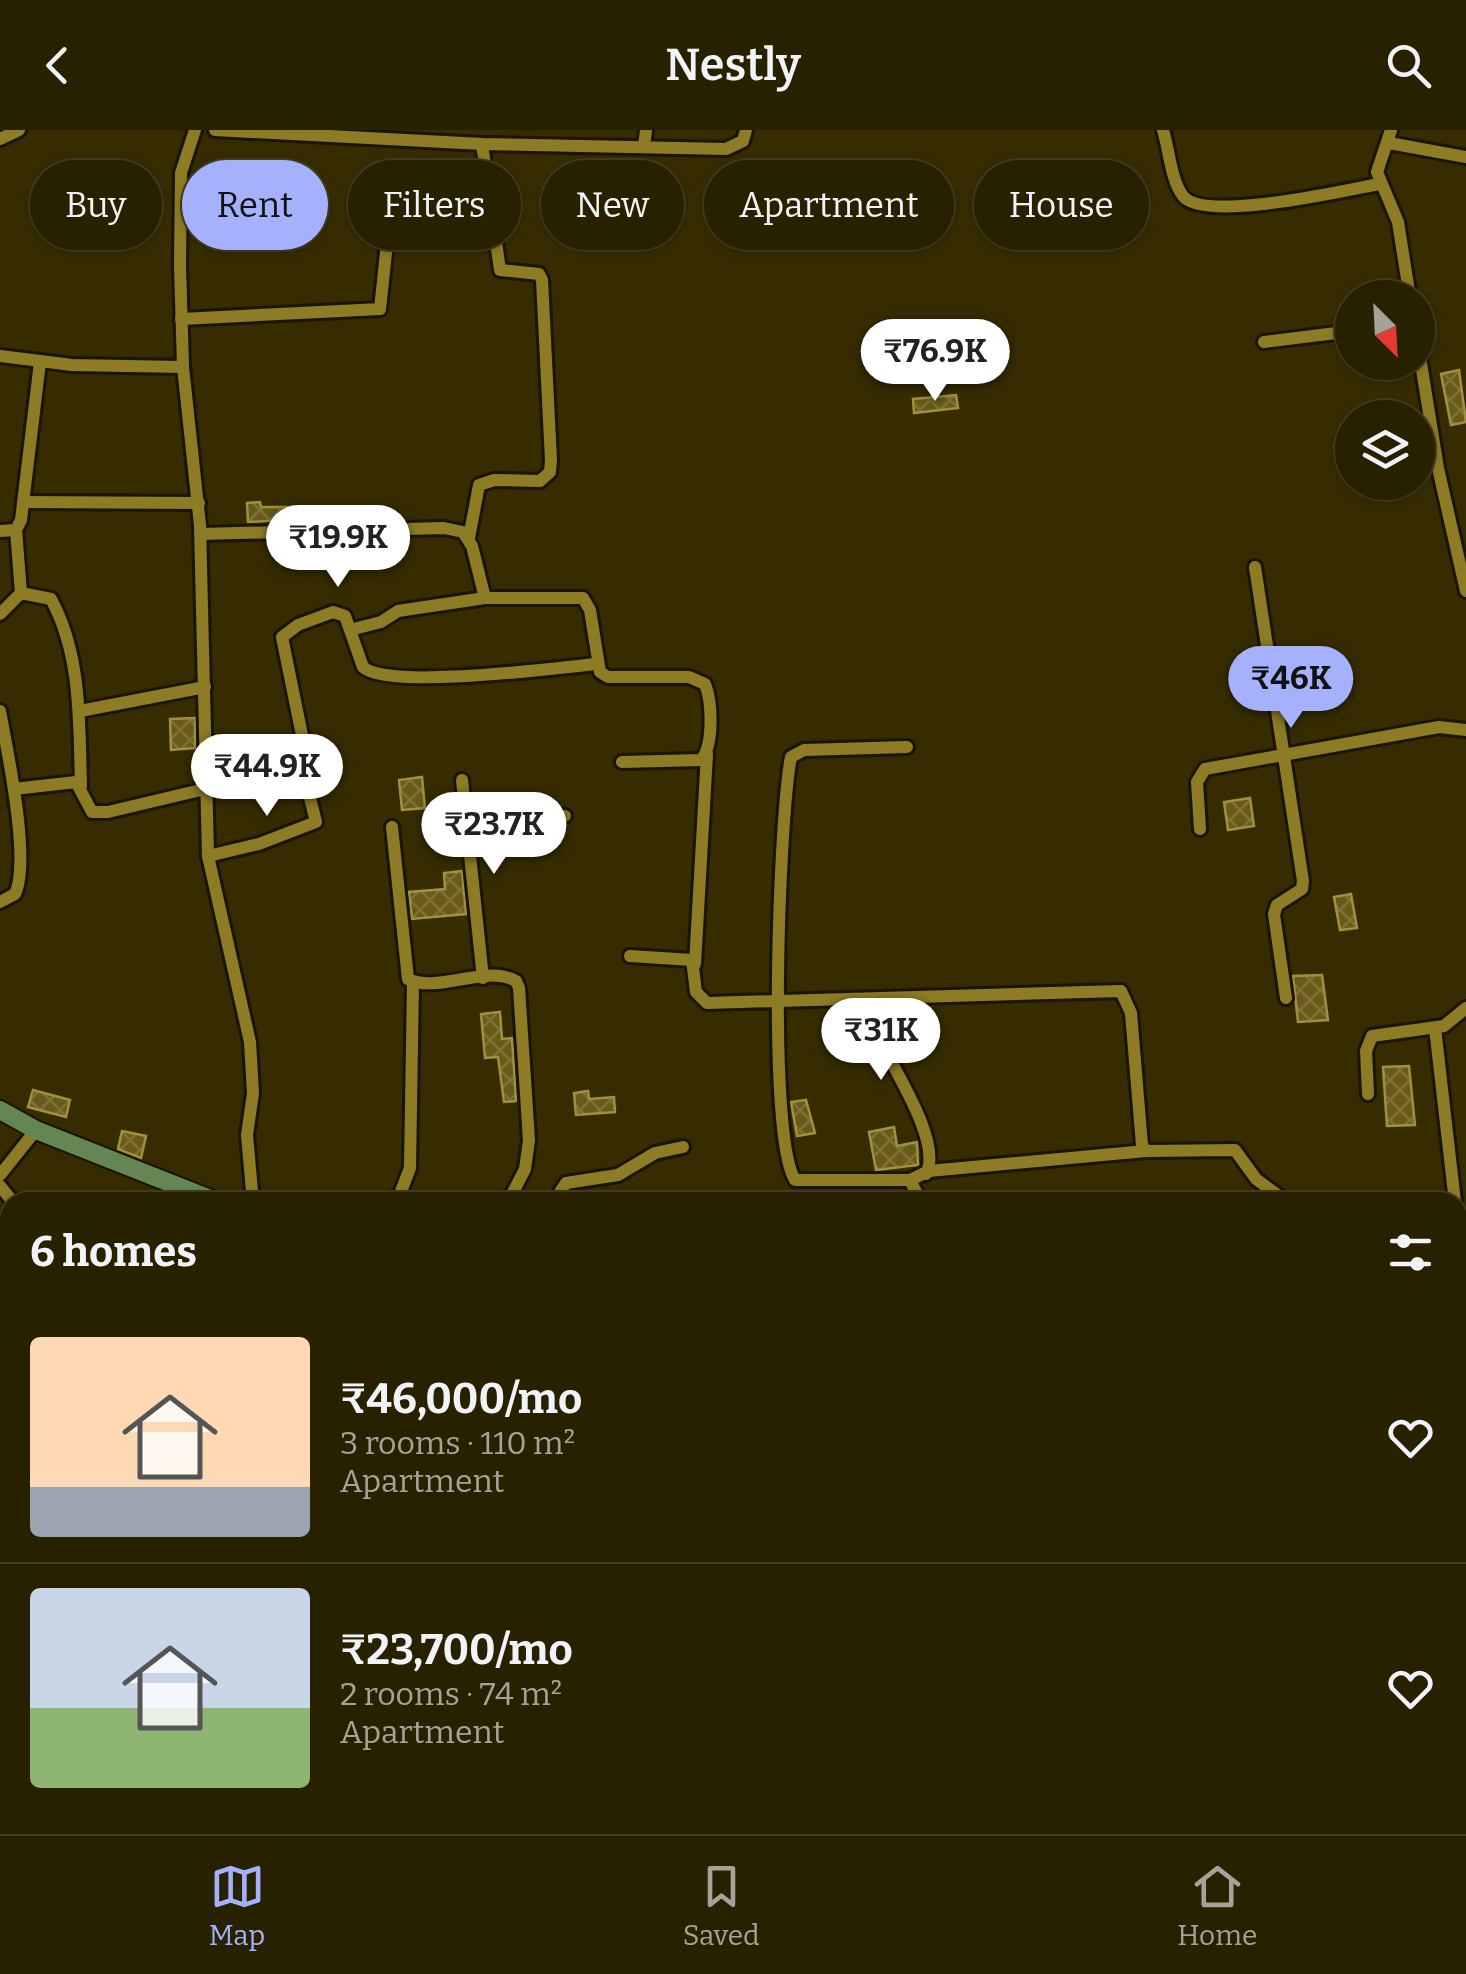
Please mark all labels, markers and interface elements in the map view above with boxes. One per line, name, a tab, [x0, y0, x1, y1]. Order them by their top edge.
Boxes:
icon: back	[30, 38, 85, 93]
text: Nestly	[665, 38, 801, 92]
icon: search	[1381, 38, 1436, 93]
chip: Buy	[30, 160, 162, 250]
chip: Rent	[182, 160, 328, 250]
chip: Filters	[348, 160, 521, 250]
chip: New	[541, 160, 684, 250]
chip: Apartment	[704, 160, 954, 250]
chip: House	[974, 160, 1149, 250]
north arrow	[1335, 280, 1435, 380]
map controls	[1335, 280, 1435, 500]
pin: ₹76.9K	[854, 319, 1016, 404]
text: ₹76.9K	[883, 332, 987, 370]
button: layers	[1335, 400, 1435, 500]
pin: ₹19.9K	[257, 505, 419, 590]
text: ₹19.9K	[288, 518, 388, 556]
pin: ₹46K	[1232, 646, 1350, 731]
text: ₹46K	[1250, 659, 1332, 697]
pin: ₹44.9K	[186, 734, 348, 819]
text: ₹44.9K	[213, 747, 321, 785]
pin: ₹23.7K	[413, 792, 575, 877]
text: ₹23.7K	[443, 805, 545, 843]
pin: ₹31K	[822, 998, 940, 1083]
text: ₹31K	[843, 1011, 919, 1049]
icon: filters	[1383, 1225, 1438, 1280]
text: 6 homes	[30, 1227, 197, 1277]
text: ₹46,000/mo	[340, 1374, 582, 1424]
icon: home	[110, 1377, 230, 1497]
icon: heart	[1383, 1410, 1438, 1465]
text: 3 rooms · 110 m²	[340, 1424, 575, 1462]
text: Apartment	[340, 1462, 504, 1500]
text: ₹23,700/mo	[340, 1625, 573, 1675]
icon: home	[110, 1628, 230, 1748]
icon: heart	[1383, 1661, 1438, 1716]
text: 2 rooms · 74 m²	[340, 1675, 562, 1713]
text: Apartment	[340, 1713, 504, 1751]
tab: Map	[209, 1859, 265, 1952]
tab: Saved	[683, 1859, 760, 1952]
tab: Home	[1177, 1859, 1257, 1952]

